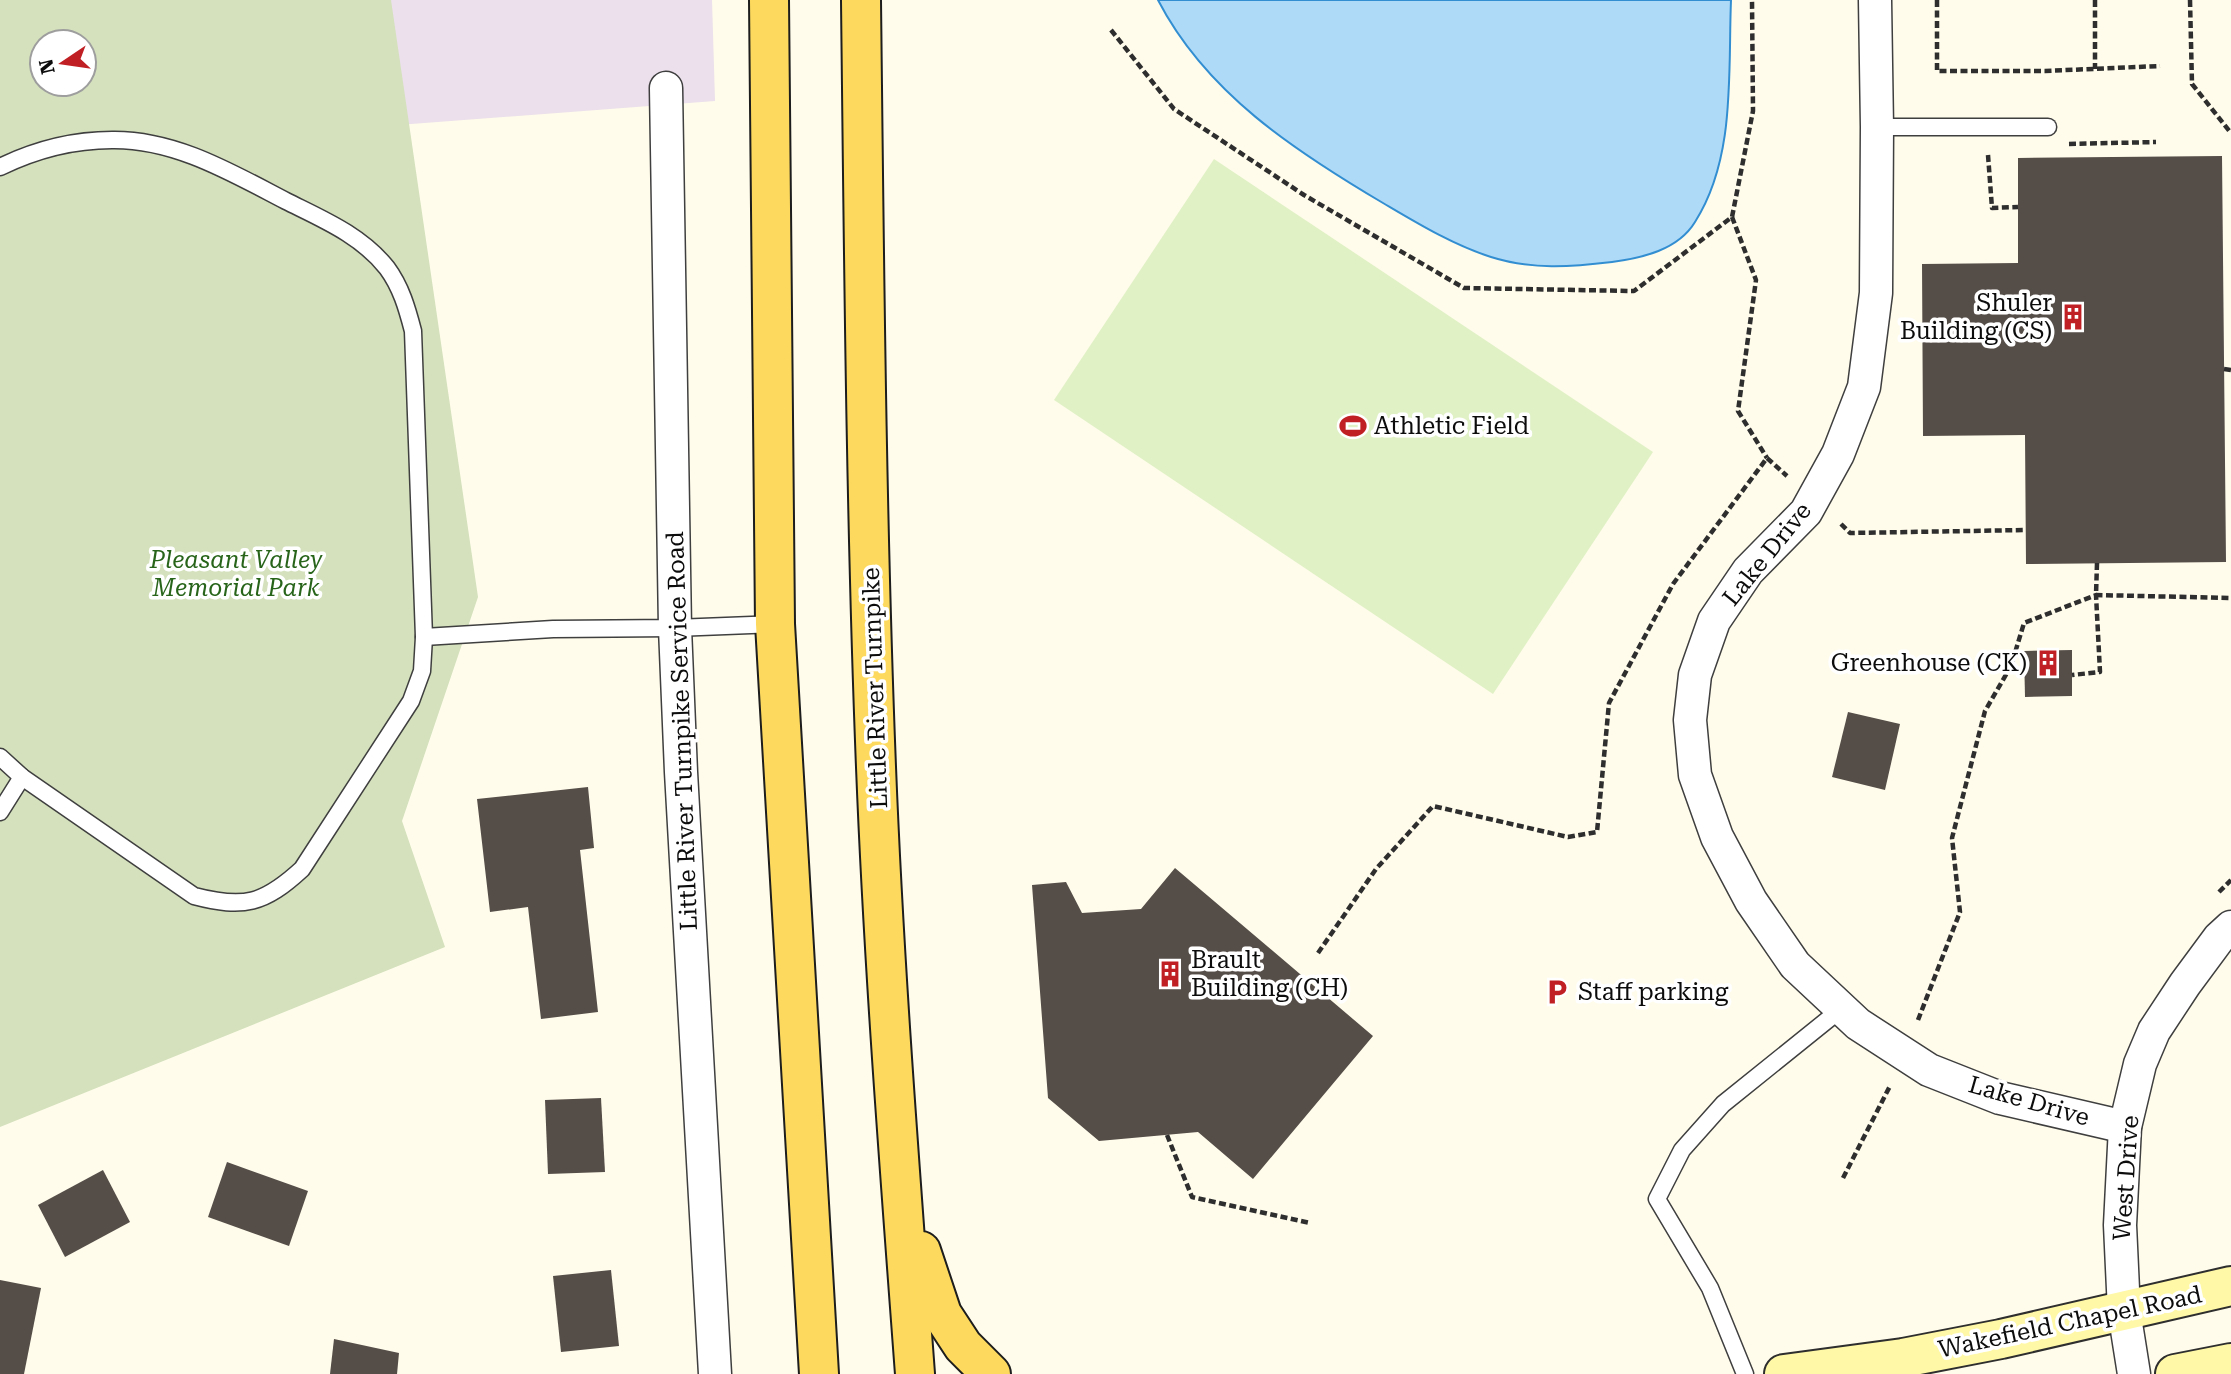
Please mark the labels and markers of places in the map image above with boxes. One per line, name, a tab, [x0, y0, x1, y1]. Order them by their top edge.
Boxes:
place label: Shuler Building (CS)	[1900, 289, 2052, 345]
building icon: Shuler Building (CS)	[2058, 302, 2088, 332]
sports icon: Athletic Field	[1338, 411, 1368, 441]
place label: Athletic Field	[1374, 412, 1529, 440]
building icon: Greenhouse (CK)	[2033, 648, 2063, 678]
place label: Greenhouse (CK)	[1831, 649, 2027, 677]
place label: Brault Building (CH)	[1191, 946, 1348, 1002]
building icon: Brault Building (CH)	[1155, 959, 1185, 989]
parking icon: Staff parking	[1542, 977, 1572, 1007]
place label: Staff parking	[1578, 978, 1729, 1006]

